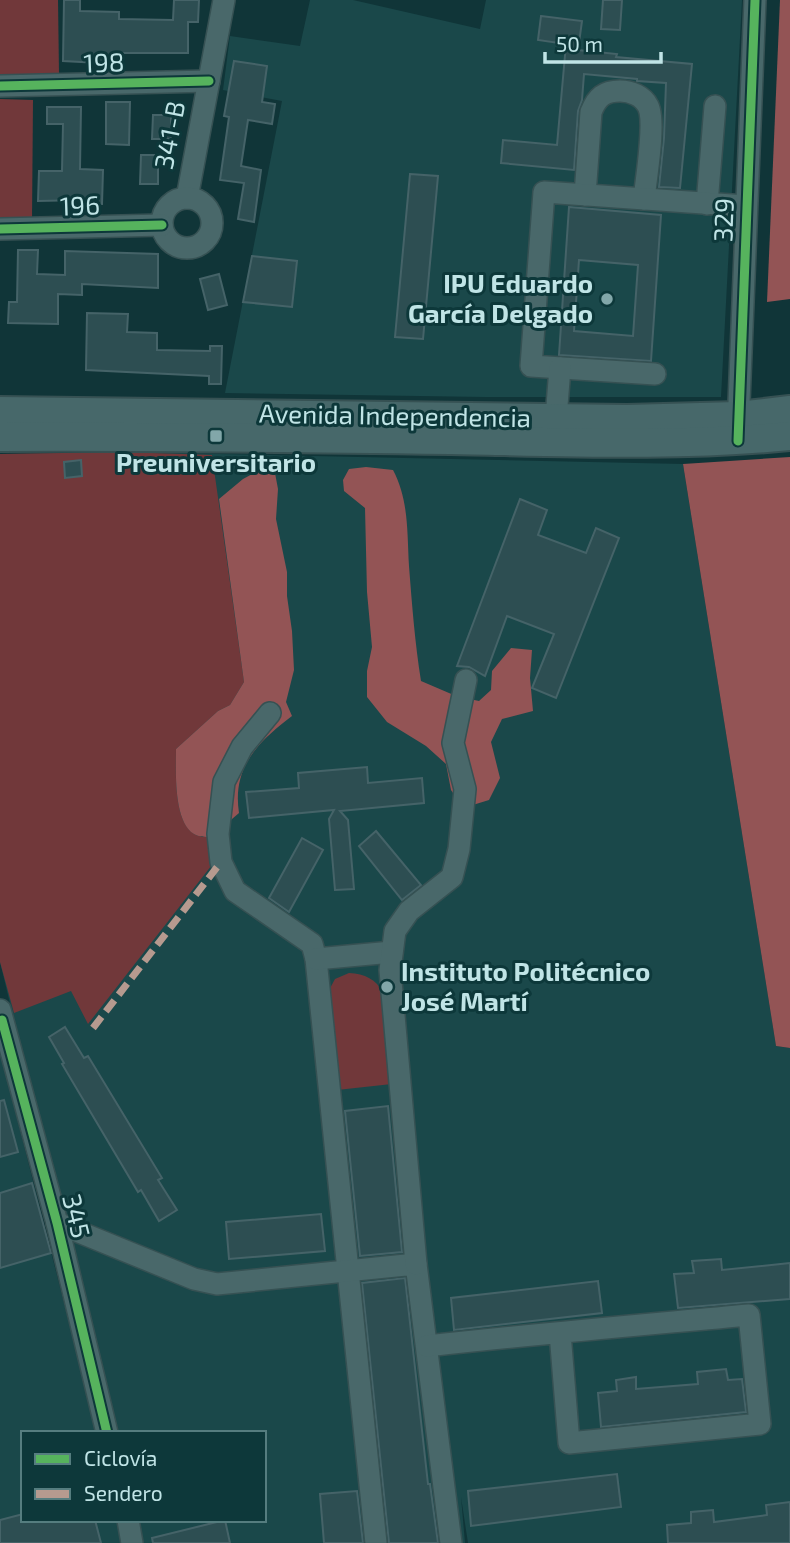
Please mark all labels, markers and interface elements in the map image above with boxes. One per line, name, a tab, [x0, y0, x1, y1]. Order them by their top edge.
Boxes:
scale bar	[545, 21, 660, 65]
text: 50 m	[556, 31, 603, 56]
street label: 198	[83, 45, 125, 78]
street label: 341-B	[147, 98, 190, 171]
street label: 196	[59, 188, 101, 221]
street label: 329	[706, 197, 739, 242]
place label: IPU Eduardo García Delgado	[408, 267, 593, 328]
marker: IPU Eduardo García Delgado	[599, 291, 615, 307]
street label: Avenida Independencia	[259, 397, 531, 432]
marker: Preuniversitario	[208, 428, 224, 444]
place label: Preuniversitario	[116, 446, 316, 477]
place label: Instituto Politécnico José Martí	[401, 955, 650, 1016]
marker: Instituto Politécnico José Martí	[379, 979, 395, 995]
street label: 345	[57, 1190, 98, 1241]
legend	[21, 1431, 266, 1522]
text: Ciclovía	[84, 1445, 157, 1470]
text: Sendero	[84, 1480, 163, 1505]

